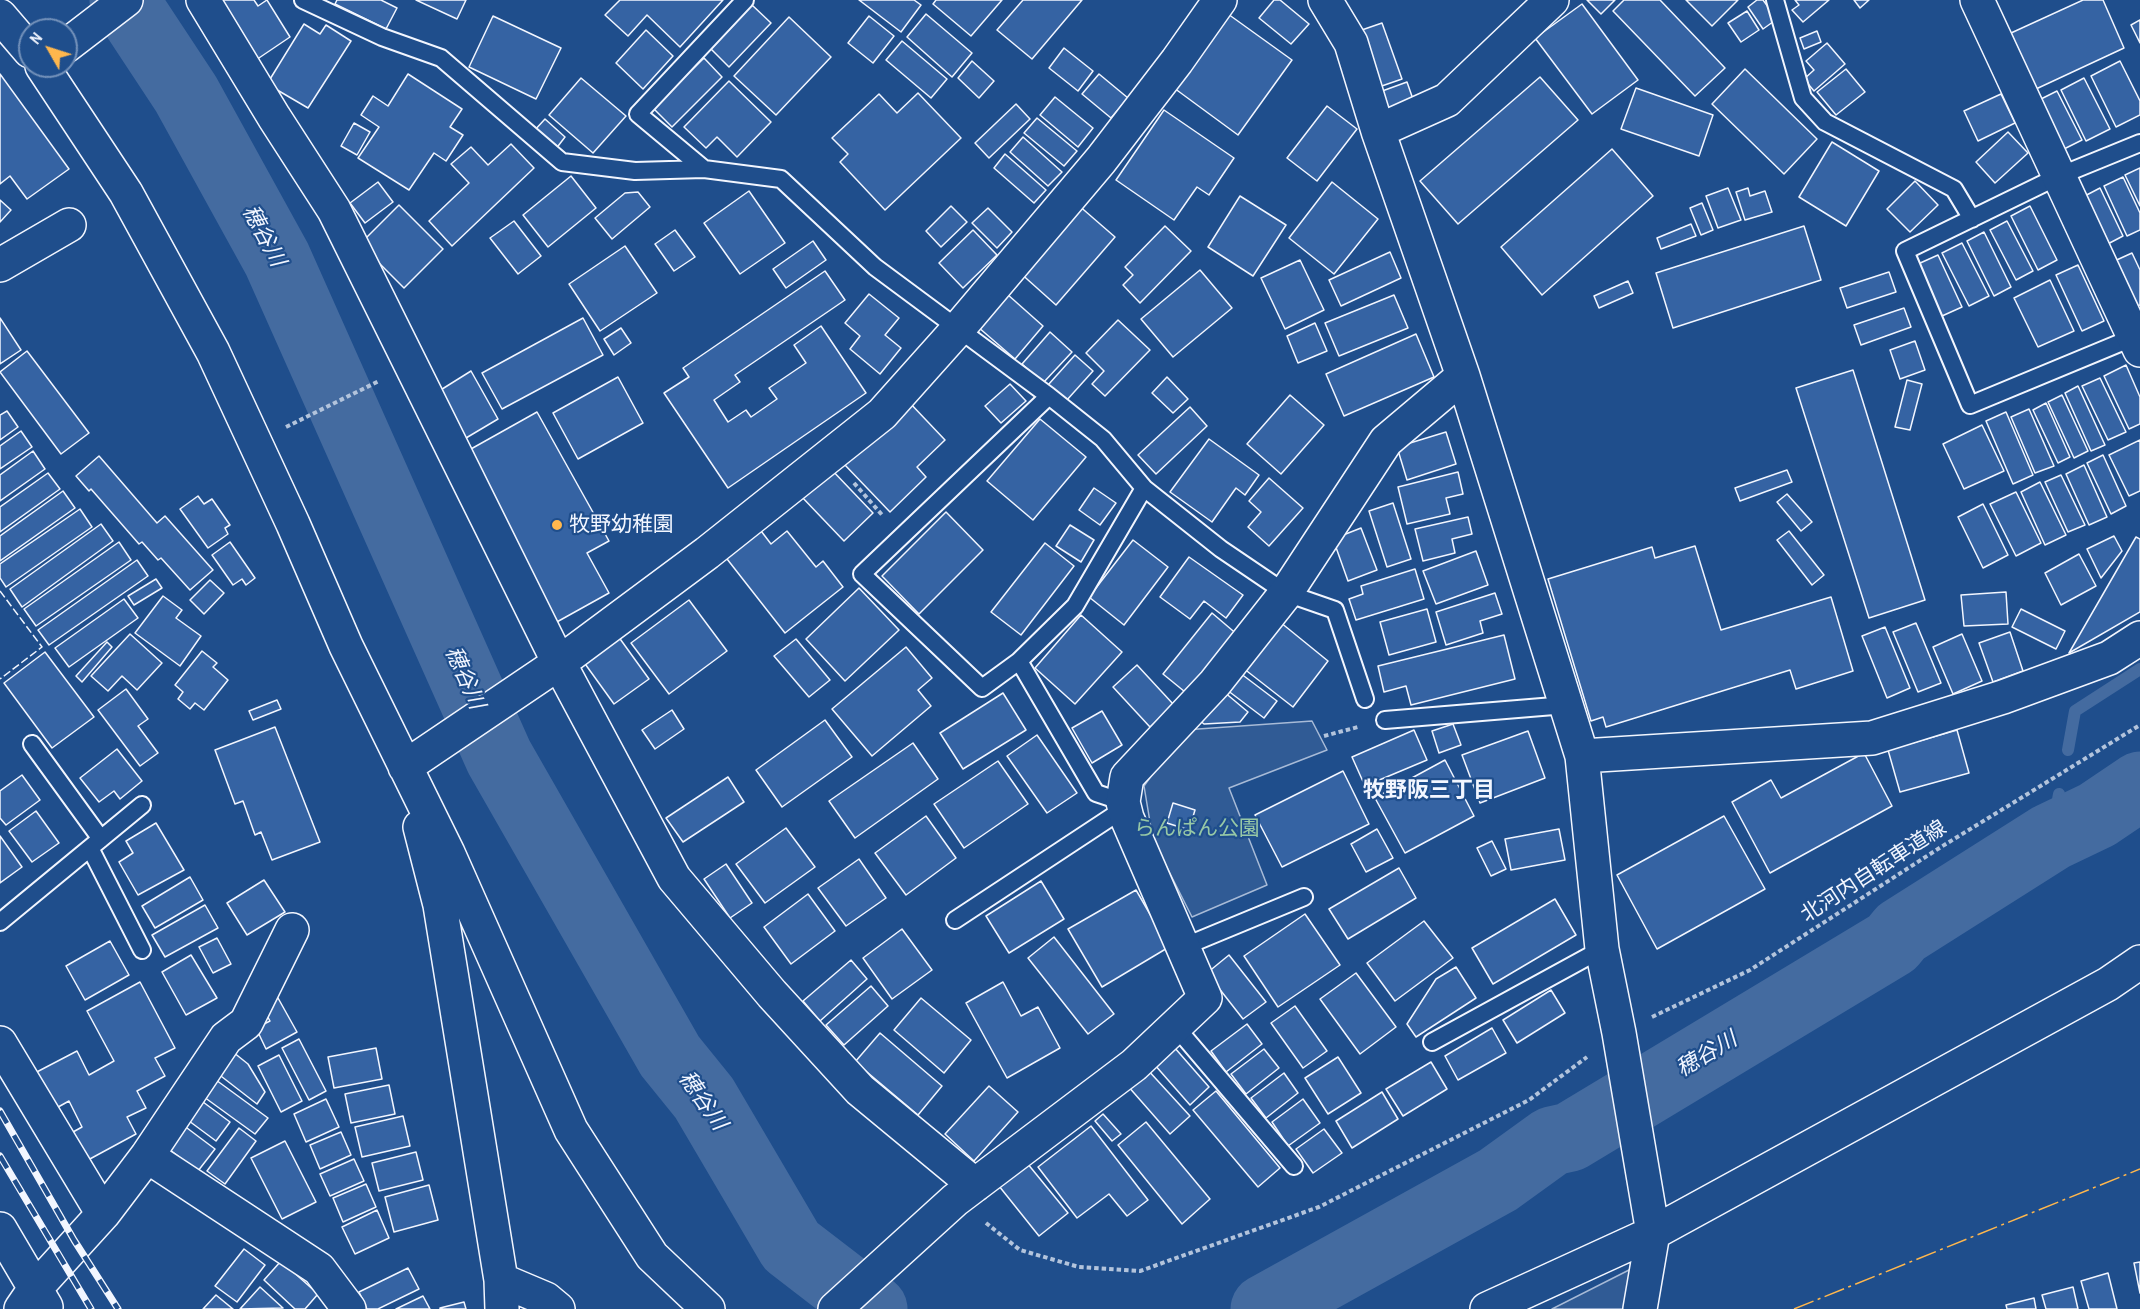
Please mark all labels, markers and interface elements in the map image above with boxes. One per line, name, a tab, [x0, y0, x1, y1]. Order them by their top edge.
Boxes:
north arrow	[18, 18, 78, 78]
text: N	[24, 27, 47, 49]
water label: 穂谷川	[236, 201, 290, 271]
place label: 牧野幼稚園	[569, 512, 674, 538]
marker: 牧野幼稚園	[550, 518, 564, 532]
water label: 穂谷川	[439, 642, 489, 714]
district label: 牧野阪三丁目	[1363, 778, 1495, 804]
park label: らんぱん公園	[1134, 816, 1260, 842]
street label: 北河内自転車道線	[1797, 816, 1951, 928]
water label: 穂谷川	[1672, 1027, 1742, 1083]
water label: 穂谷川	[672, 1066, 732, 1136]

